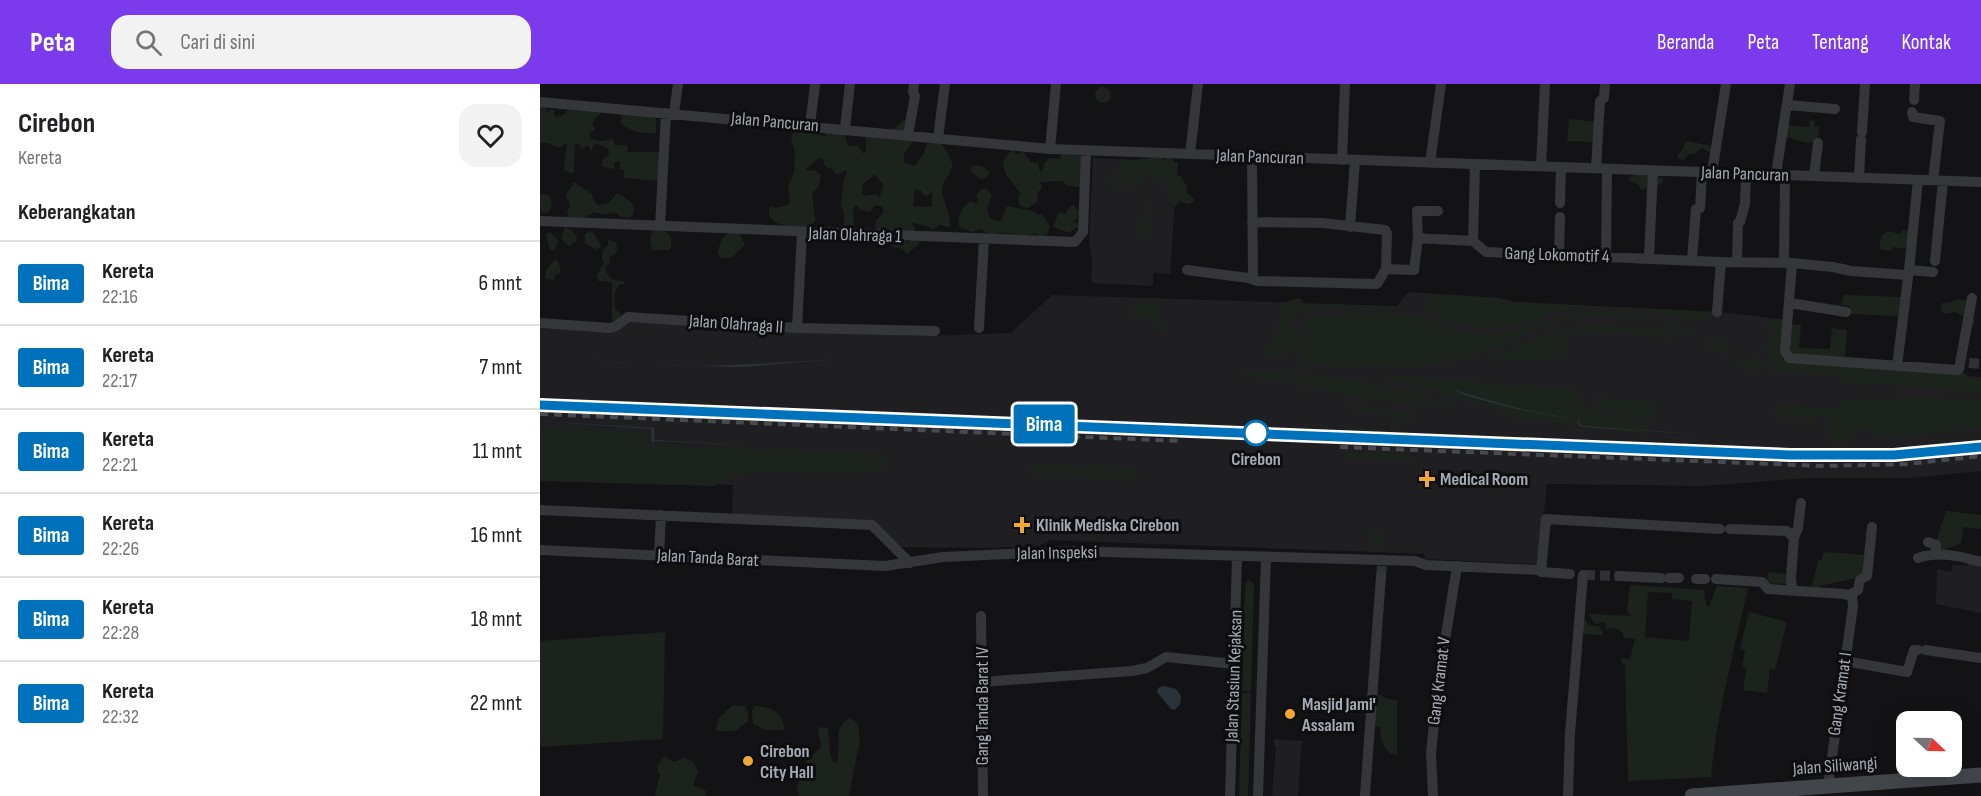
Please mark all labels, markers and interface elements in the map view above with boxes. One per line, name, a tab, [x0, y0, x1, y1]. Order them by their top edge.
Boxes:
search box	[111, 15, 531, 69]
text: Peta	[30, 26, 75, 59]
icon: search	[132, 26, 165, 59]
text: Cari di sini	[180, 29, 255, 56]
text: Beranda	[1657, 30, 1714, 55]
text: Peta	[1747, 30, 1779, 55]
text: Tentang	[1812, 30, 1869, 55]
text: Kontak	[1902, 30, 1951, 55]
button: heart	[459, 104, 522, 167]
text: Cirebon	[18, 107, 95, 140]
street label: Jalan Pancuran	[729, 108, 820, 136]
street label: Jalan Pancuran	[1215, 145, 1304, 169]
text: Kereta	[18, 146, 62, 170]
street label: Jalan Pancuran	[1700, 162, 1789, 186]
text: Keberangkatan	[18, 199, 136, 226]
street label: Jalan Olahraga 1	[807, 223, 903, 247]
street label: Gang Lokomotif 4	[1504, 243, 1610, 267]
text: Kereta	[102, 258, 154, 285]
text: 6 mnt	[478, 270, 522, 297]
text: Bima	[33, 271, 69, 296]
text: 22:16	[102, 285, 138, 309]
street label: Jalan Olahraga II	[687, 310, 784, 338]
text: Kereta	[102, 342, 154, 369]
text: 7 mnt	[479, 354, 522, 381]
text: Bima	[33, 355, 69, 380]
text: 22:17	[102, 369, 137, 393]
line badge: Bima	[1002, 404, 1086, 444]
text: Bima	[1026, 412, 1062, 437]
marker: Cirebon	[1243, 420, 1269, 446]
text: Kereta	[102, 426, 154, 453]
text: 11 mnt	[473, 438, 522, 465]
text: Bima	[33, 439, 69, 464]
place label: Cirebon	[1231, 449, 1281, 470]
text: 22:21	[102, 453, 138, 477]
place label: Medical Room	[1440, 469, 1528, 490]
marker: Medical Room	[1418, 470, 1436, 488]
text: Kereta	[102, 510, 154, 537]
place label: Klinik Mediska Cirebon	[1036, 515, 1179, 536]
marker: Klinik Mediska Cirebon	[1013, 516, 1031, 534]
text: 16 mnt	[471, 522, 522, 549]
text: Bima	[33, 523, 69, 548]
text: 22:26	[102, 537, 139, 561]
street label: Jalan Inspeksi	[1016, 542, 1097, 564]
street label: Jalan Tanda Barat	[656, 545, 760, 571]
text: Kereta	[102, 594, 154, 621]
text: 18 mnt	[471, 606, 522, 633]
text: Bima	[33, 607, 69, 632]
street label: Jalan Stasiun Kejaksan	[1221, 610, 1247, 743]
text: 22:28	[102, 621, 139, 645]
street label: Gang Kramat V	[1423, 636, 1455, 726]
street label: Gang Tanda Barat IV	[972, 647, 993, 765]
street label: Gang Kramat I	[1824, 651, 1856, 737]
text: Kereta	[102, 678, 154, 705]
text: 22 mnt	[470, 690, 522, 717]
text: Bima	[33, 691, 69, 716]
place label: Masjid Jami' Assalam	[1301, 694, 1376, 736]
text: 22:32	[102, 705, 139, 729]
marker: Masjid Jami' Assalam	[1283, 707, 1297, 721]
north arrow	[1896, 711, 1962, 777]
map controls	[1896, 711, 1962, 777]
place label: Cirebon City Hall	[760, 741, 814, 783]
street label: Jalan Siliwangi	[1791, 753, 1878, 779]
marker: Cirebon City Hall	[741, 754, 755, 768]

